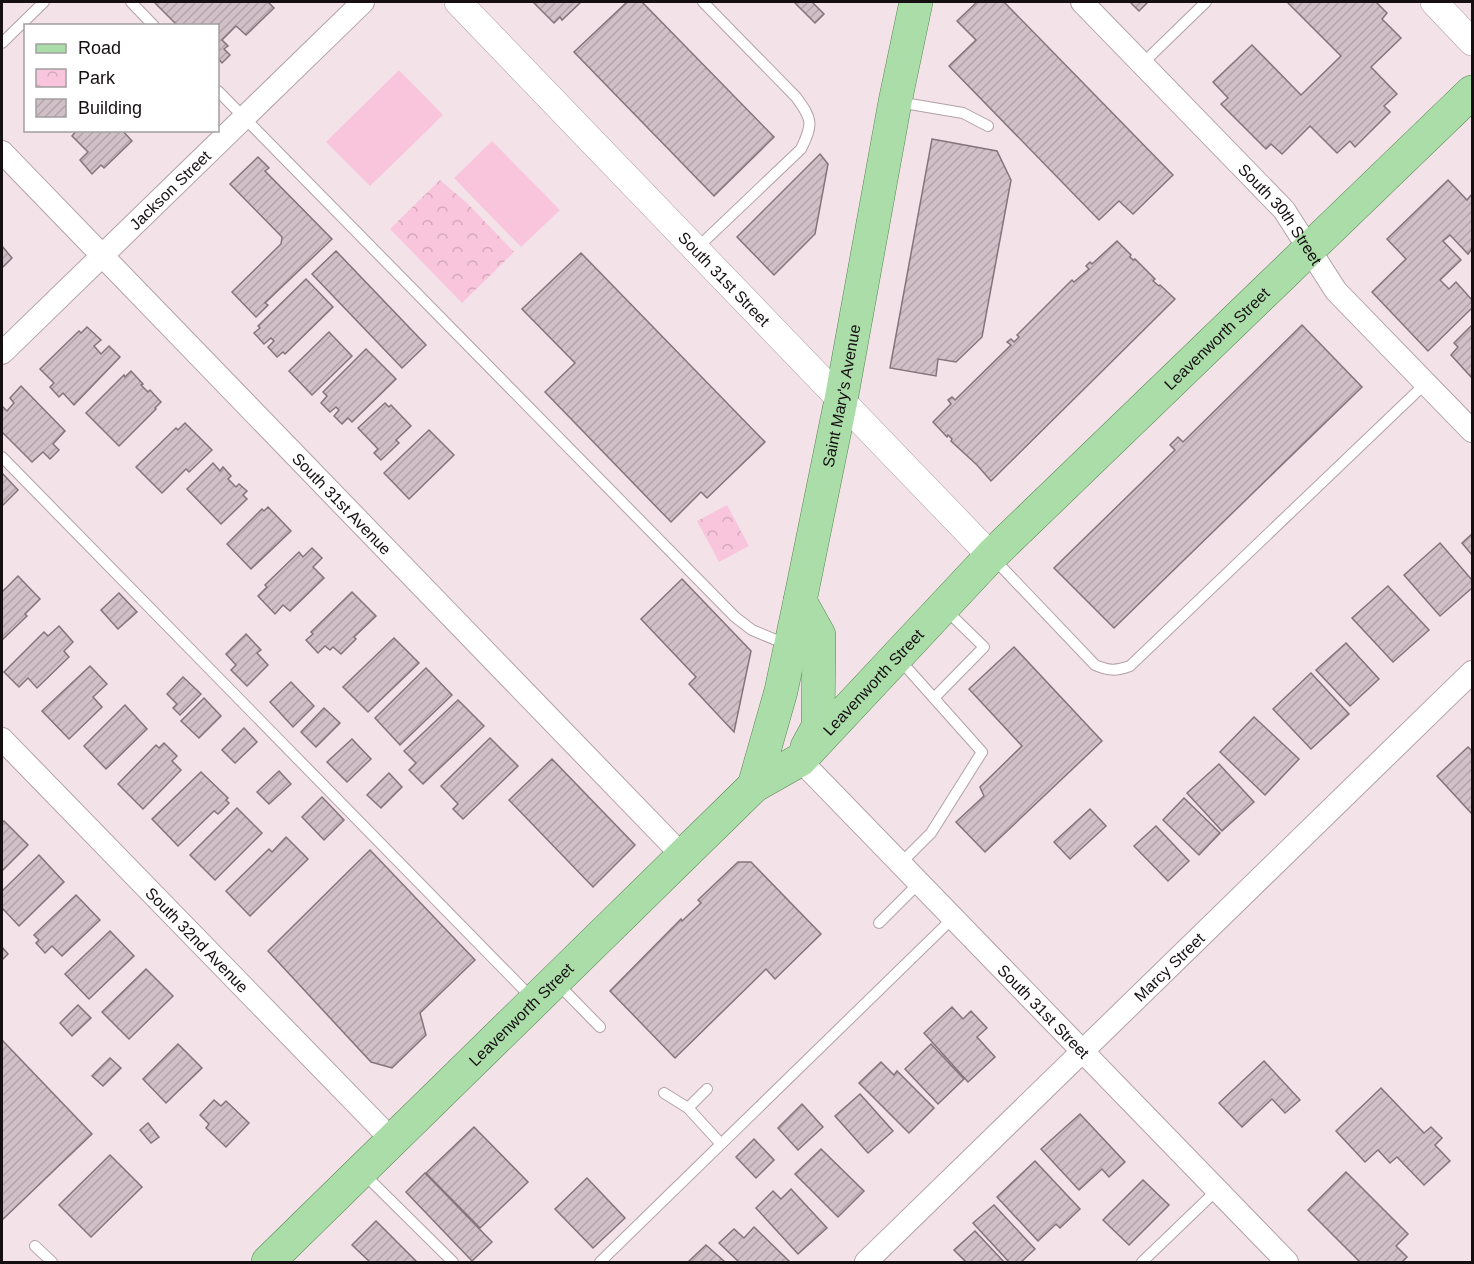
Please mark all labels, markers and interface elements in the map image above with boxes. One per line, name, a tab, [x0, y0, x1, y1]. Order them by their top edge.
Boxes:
legend	[24, 24, 219, 132]
text: Road	[78, 38, 121, 58]
text: Park	[78, 68, 116, 88]
text: Building	[78, 98, 142, 118]
street label: Jackson Street	[126, 147, 214, 233]
street label: South 30th Street	[1235, 160, 1325, 269]
street label: South 31st Street	[675, 229, 773, 330]
street label: Leavenworth Street	[1161, 284, 1273, 393]
street label: Saint Mary's Avenue	[819, 323, 864, 469]
street label: South 31st Avenue	[289, 450, 394, 558]
street label: Leavenworth Street	[820, 625, 927, 739]
street label: South 32nd Avenue	[142, 884, 252, 996]
street label: Marcy Street	[1131, 929, 1208, 1005]
street label: Leavenworth Street	[466, 960, 577, 1069]
street label: South 31st Street	[994, 961, 1093, 1062]

